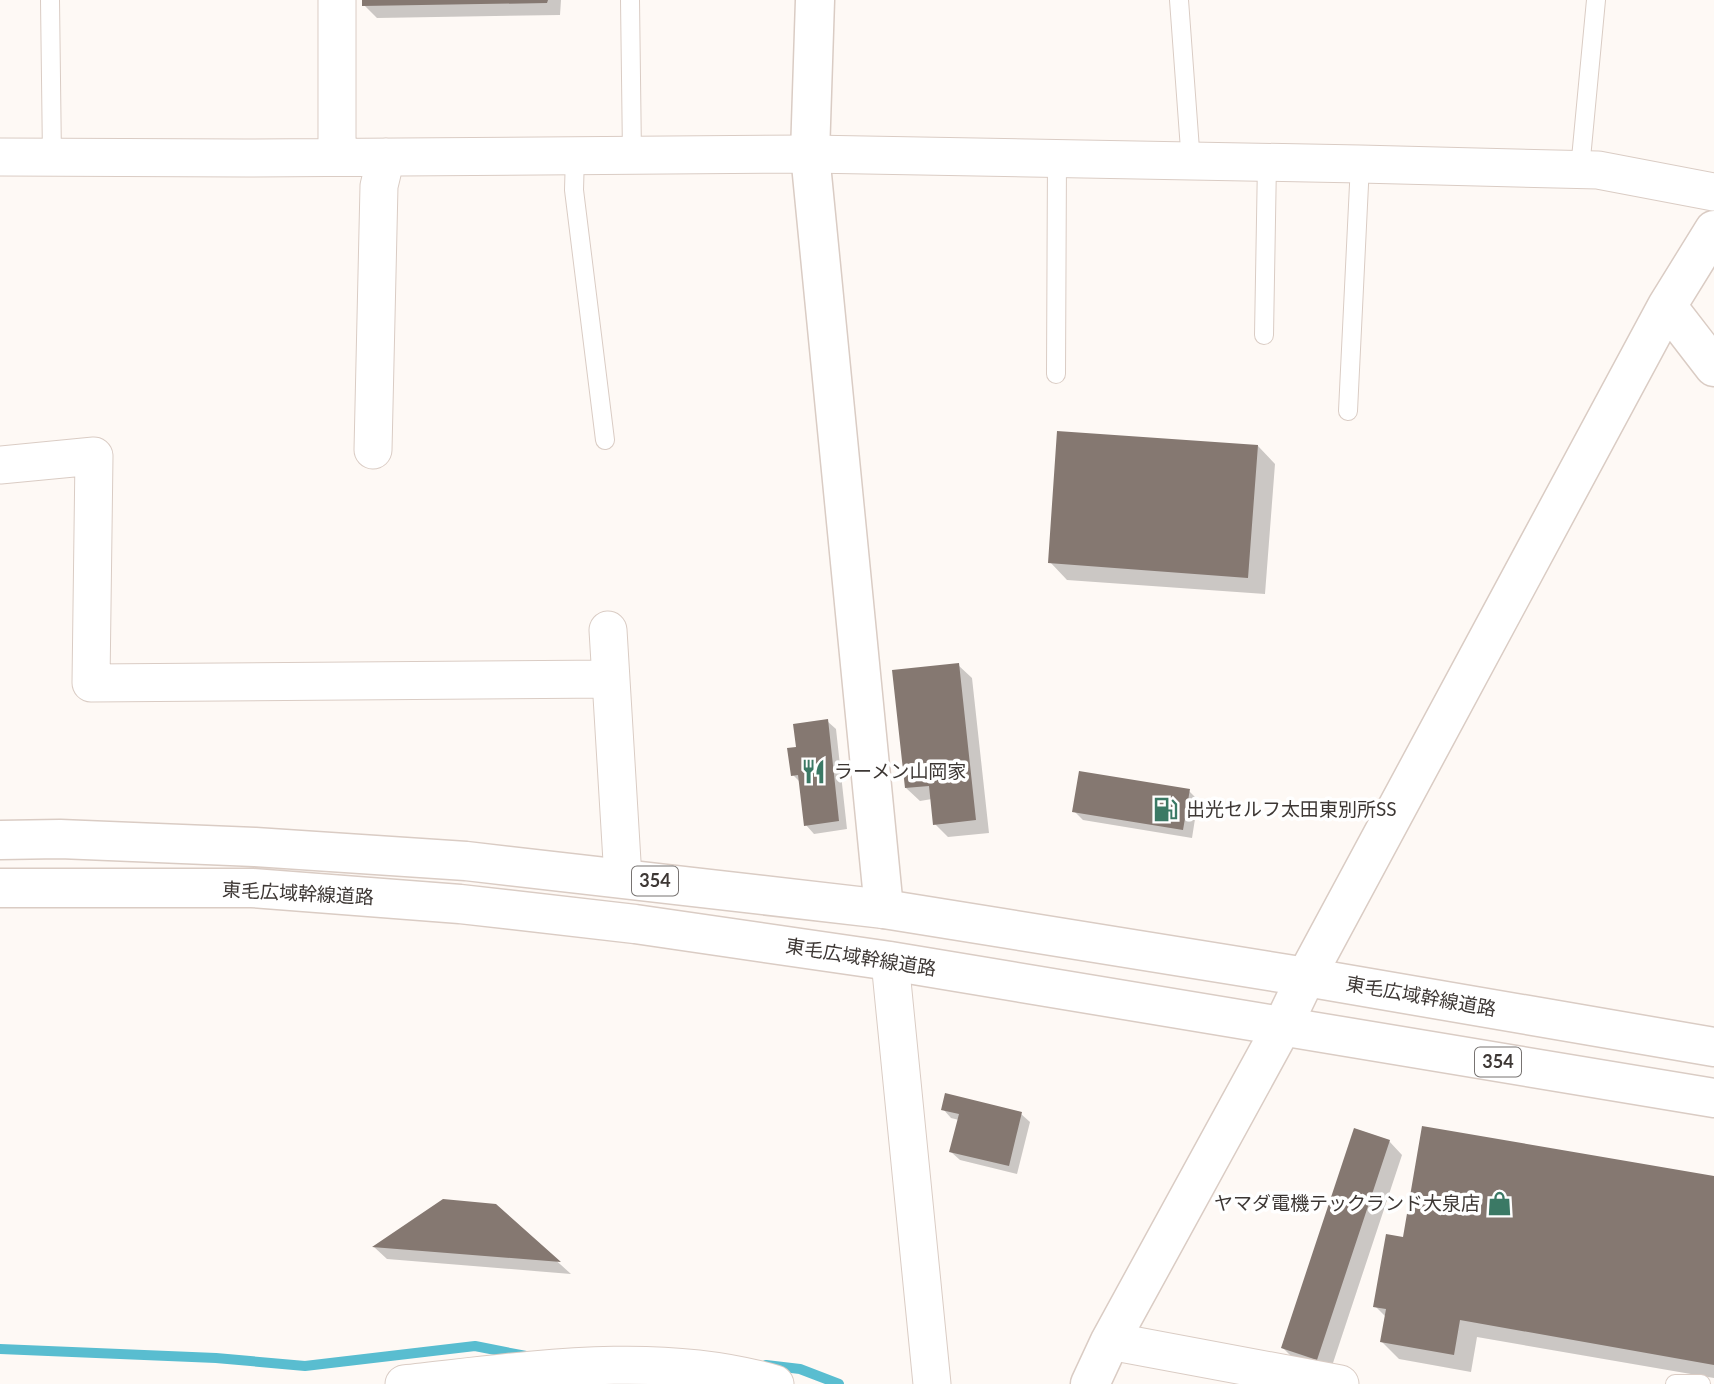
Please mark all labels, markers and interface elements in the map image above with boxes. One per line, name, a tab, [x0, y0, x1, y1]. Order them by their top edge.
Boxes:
restaurant icon: ラーメン山岡家	[800, 757, 828, 785]
place label: ラーメン山岡家	[834, 759, 966, 782]
fuel station icon: 出光セルフ太田東別所SS	[1152, 795, 1180, 823]
place label: 出光セルフ太田東別所SS	[1186, 797, 1397, 820]
road number: 354	[632, 866, 678, 896]
street label: 東毛広域幹線道路	[222, 877, 375, 908]
street label: 東毛広域幹線道路	[784, 933, 938, 980]
street label: 東毛広域幹線道路	[1344, 971, 1498, 1020]
road number: 354	[1475, 1048, 1521, 1077]
shop icon: ヤマダ電機テックランド大泉店	[1486, 1189, 1514, 1217]
place label: ヤマダ電機テックランド大泉店	[1214, 1191, 1480, 1214]

